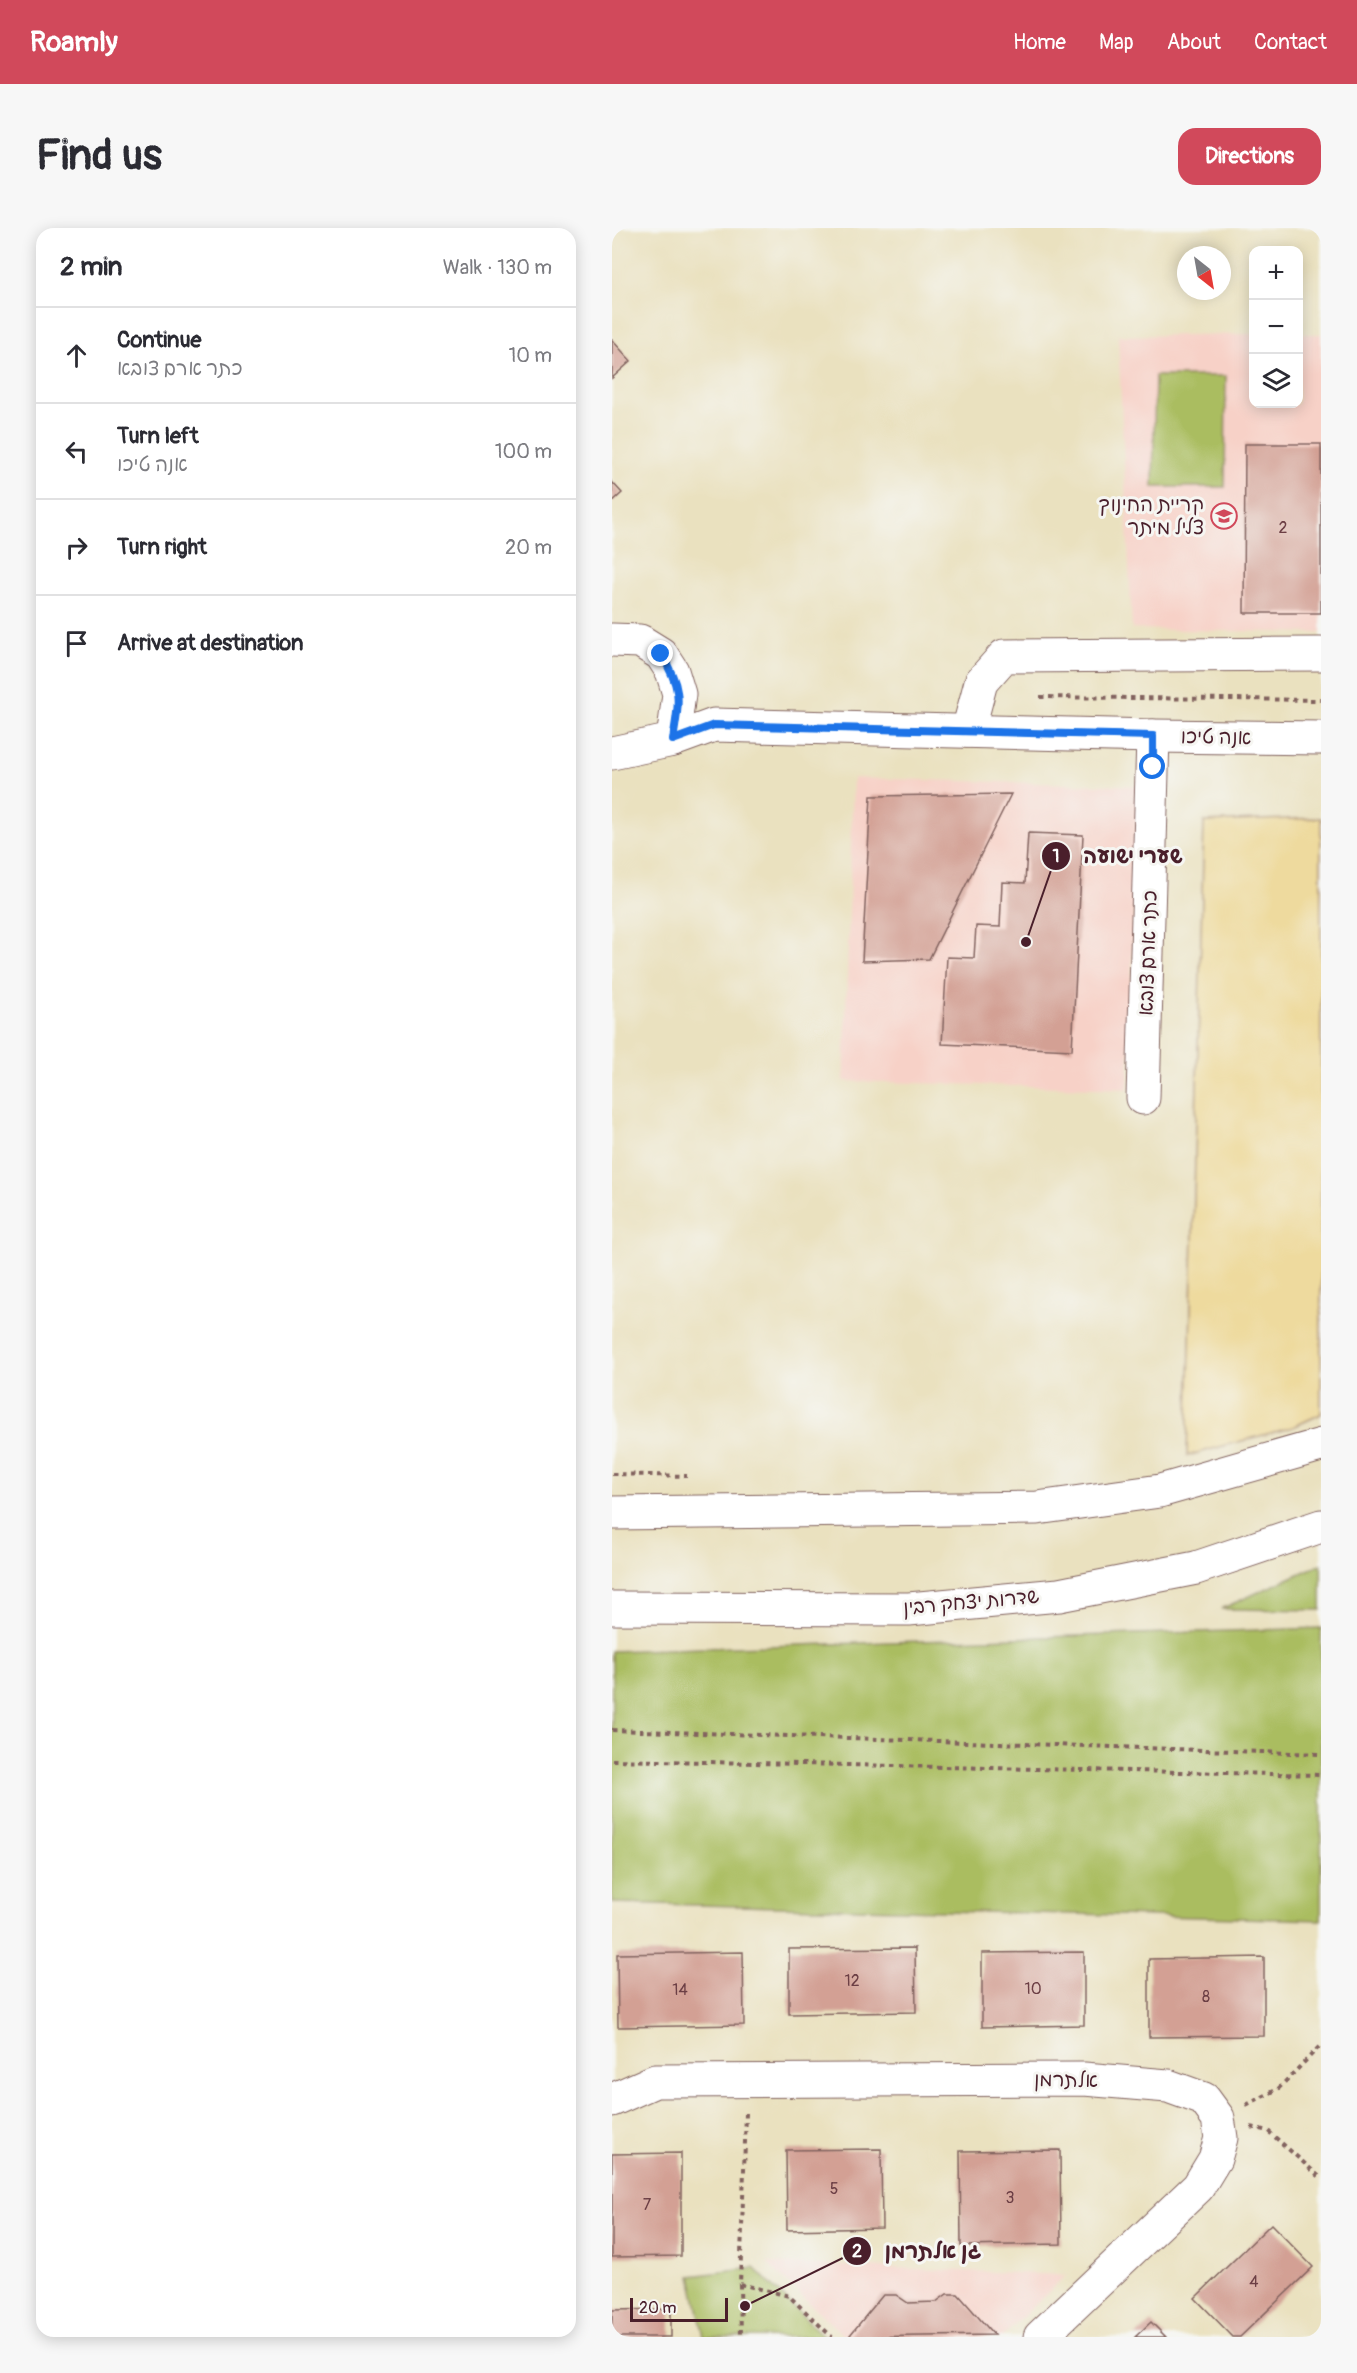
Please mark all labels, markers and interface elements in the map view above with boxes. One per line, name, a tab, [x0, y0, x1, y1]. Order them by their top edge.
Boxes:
text: Roamly	[30, 25, 118, 60]
text: Home	[1013, 29, 1066, 56]
text: Map	[1099, 29, 1134, 56]
text: About	[1167, 29, 1221, 56]
text: Contact	[1254, 29, 1327, 56]
button: Directions	[1178, 128, 1321, 185]
text: Find us	[36, 130, 162, 182]
north arrow	[1177, 246, 1231, 300]
map controls	[1249, 246, 1303, 408]
button: +	[1249, 246, 1303, 300]
text: 2 min	[60, 251, 122, 283]
text: Walk · 130 m	[443, 255, 552, 280]
button: −	[1249, 300, 1303, 354]
text: Continue	[117, 326, 201, 354]
icon: ahead	[60, 339, 93, 372]
text: 10 m	[508, 343, 552, 368]
button: layers	[1249, 354, 1303, 408]
text: כתר ארם צובא	[117, 356, 242, 381]
text: Turn left	[117, 422, 199, 450]
icon: left	[60, 435, 93, 468]
text: 100 m	[495, 439, 552, 464]
text: אנה טיכו	[117, 452, 188, 477]
place label: קריית החינוך צליל מיתר	[1099, 492, 1204, 540]
school or university icon: קריית החינוך צליל מיתר	[1209, 501, 1239, 531]
house number: 2	[1279, 518, 1288, 538]
icon: right	[60, 531, 93, 564]
text: Turn right	[117, 533, 207, 561]
text: 20 m	[505, 535, 552, 560]
icon: arrive	[60, 627, 93, 660]
text: Arrive at destination	[117, 629, 303, 657]
route end	[647, 640, 673, 666]
street label: אנה טיכו	[1181, 724, 1251, 750]
route start	[1139, 753, 1165, 779]
callout: שערי ישועה	[1041, 836, 1195, 875]
text: שערי ישועה	[1083, 843, 1183, 870]
text: 1	[1052, 845, 1060, 868]
street label: כתר ארם צובא	[1133, 890, 1163, 1016]
street label: שדרות יצחק רבין	[902, 1584, 1040, 1620]
house number: 12	[844, 1971, 860, 1991]
house number: 10	[1024, 1979, 1042, 1999]
house number: 14	[672, 1980, 688, 2000]
house number: 8	[1202, 1987, 1210, 2007]
street label: אלתרמן	[1034, 2067, 1098, 2093]
house number: 5	[830, 2179, 838, 2199]
house number: 3	[1006, 2188, 1015, 2208]
house number: 7	[643, 2195, 652, 2215]
callout: גן אלתרמן	[842, 2231, 993, 2270]
text: גן אלתרמן	[885, 2238, 982, 2265]
text: 2	[852, 2240, 862, 2263]
house number: 4	[1249, 2272, 1259, 2292]
scale bar	[630, 2295, 728, 2322]
text: 20 m	[639, 2298, 677, 2318]

